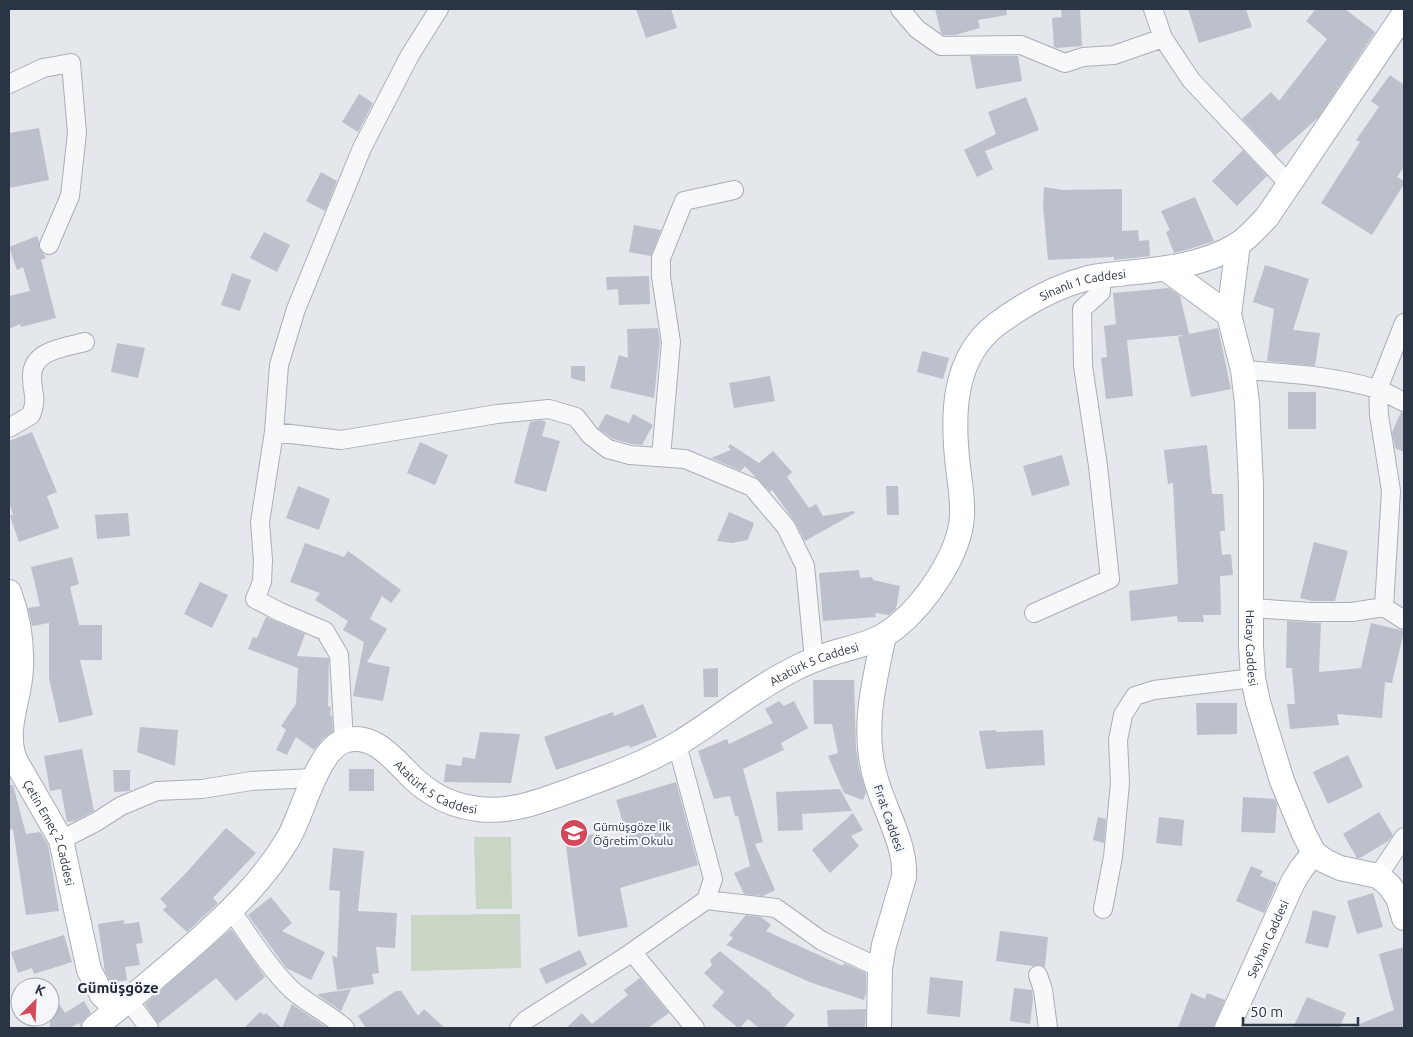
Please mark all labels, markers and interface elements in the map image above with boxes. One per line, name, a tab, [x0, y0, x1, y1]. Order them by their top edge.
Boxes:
street label: Sinanlı 1 Caddesi	[1037, 267, 1127, 303]
street label: Hatay Caddesi	[1244, 610, 1261, 687]
street label: Atatürk 5 Caddesi	[767, 640, 860, 688]
street label: Atatürk 5 Caddesi	[392, 757, 478, 815]
street label: Çetin Emeç 2 Caddesi	[21, 777, 77, 887]
street label: Fırat Caddesi	[872, 783, 907, 853]
school or university icon: Gümüşgöze İlk Öğretim Okulu	[559, 818, 589, 848]
place label: Gümüşgöze İlk Öğretim Okulu	[593, 820, 673, 847]
street label: Seyhan Caddesi	[1244, 898, 1291, 980]
north arrow	[10, 977, 60, 1027]
district label: Gümüşgöze	[77, 979, 159, 997]
text: K	[33, 981, 48, 1000]
scale bar	[1243, 994, 1358, 1026]
text: 50 m	[1250, 1003, 1283, 1020]

